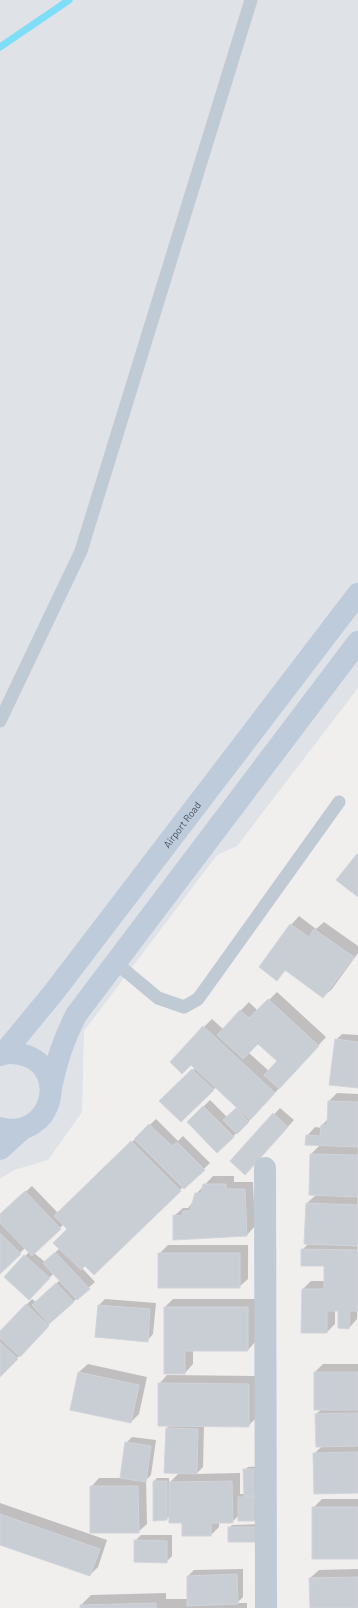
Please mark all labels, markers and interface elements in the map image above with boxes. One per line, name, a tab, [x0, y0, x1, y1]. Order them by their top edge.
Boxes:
street label: Airport Road	[161, 799, 203, 850]

